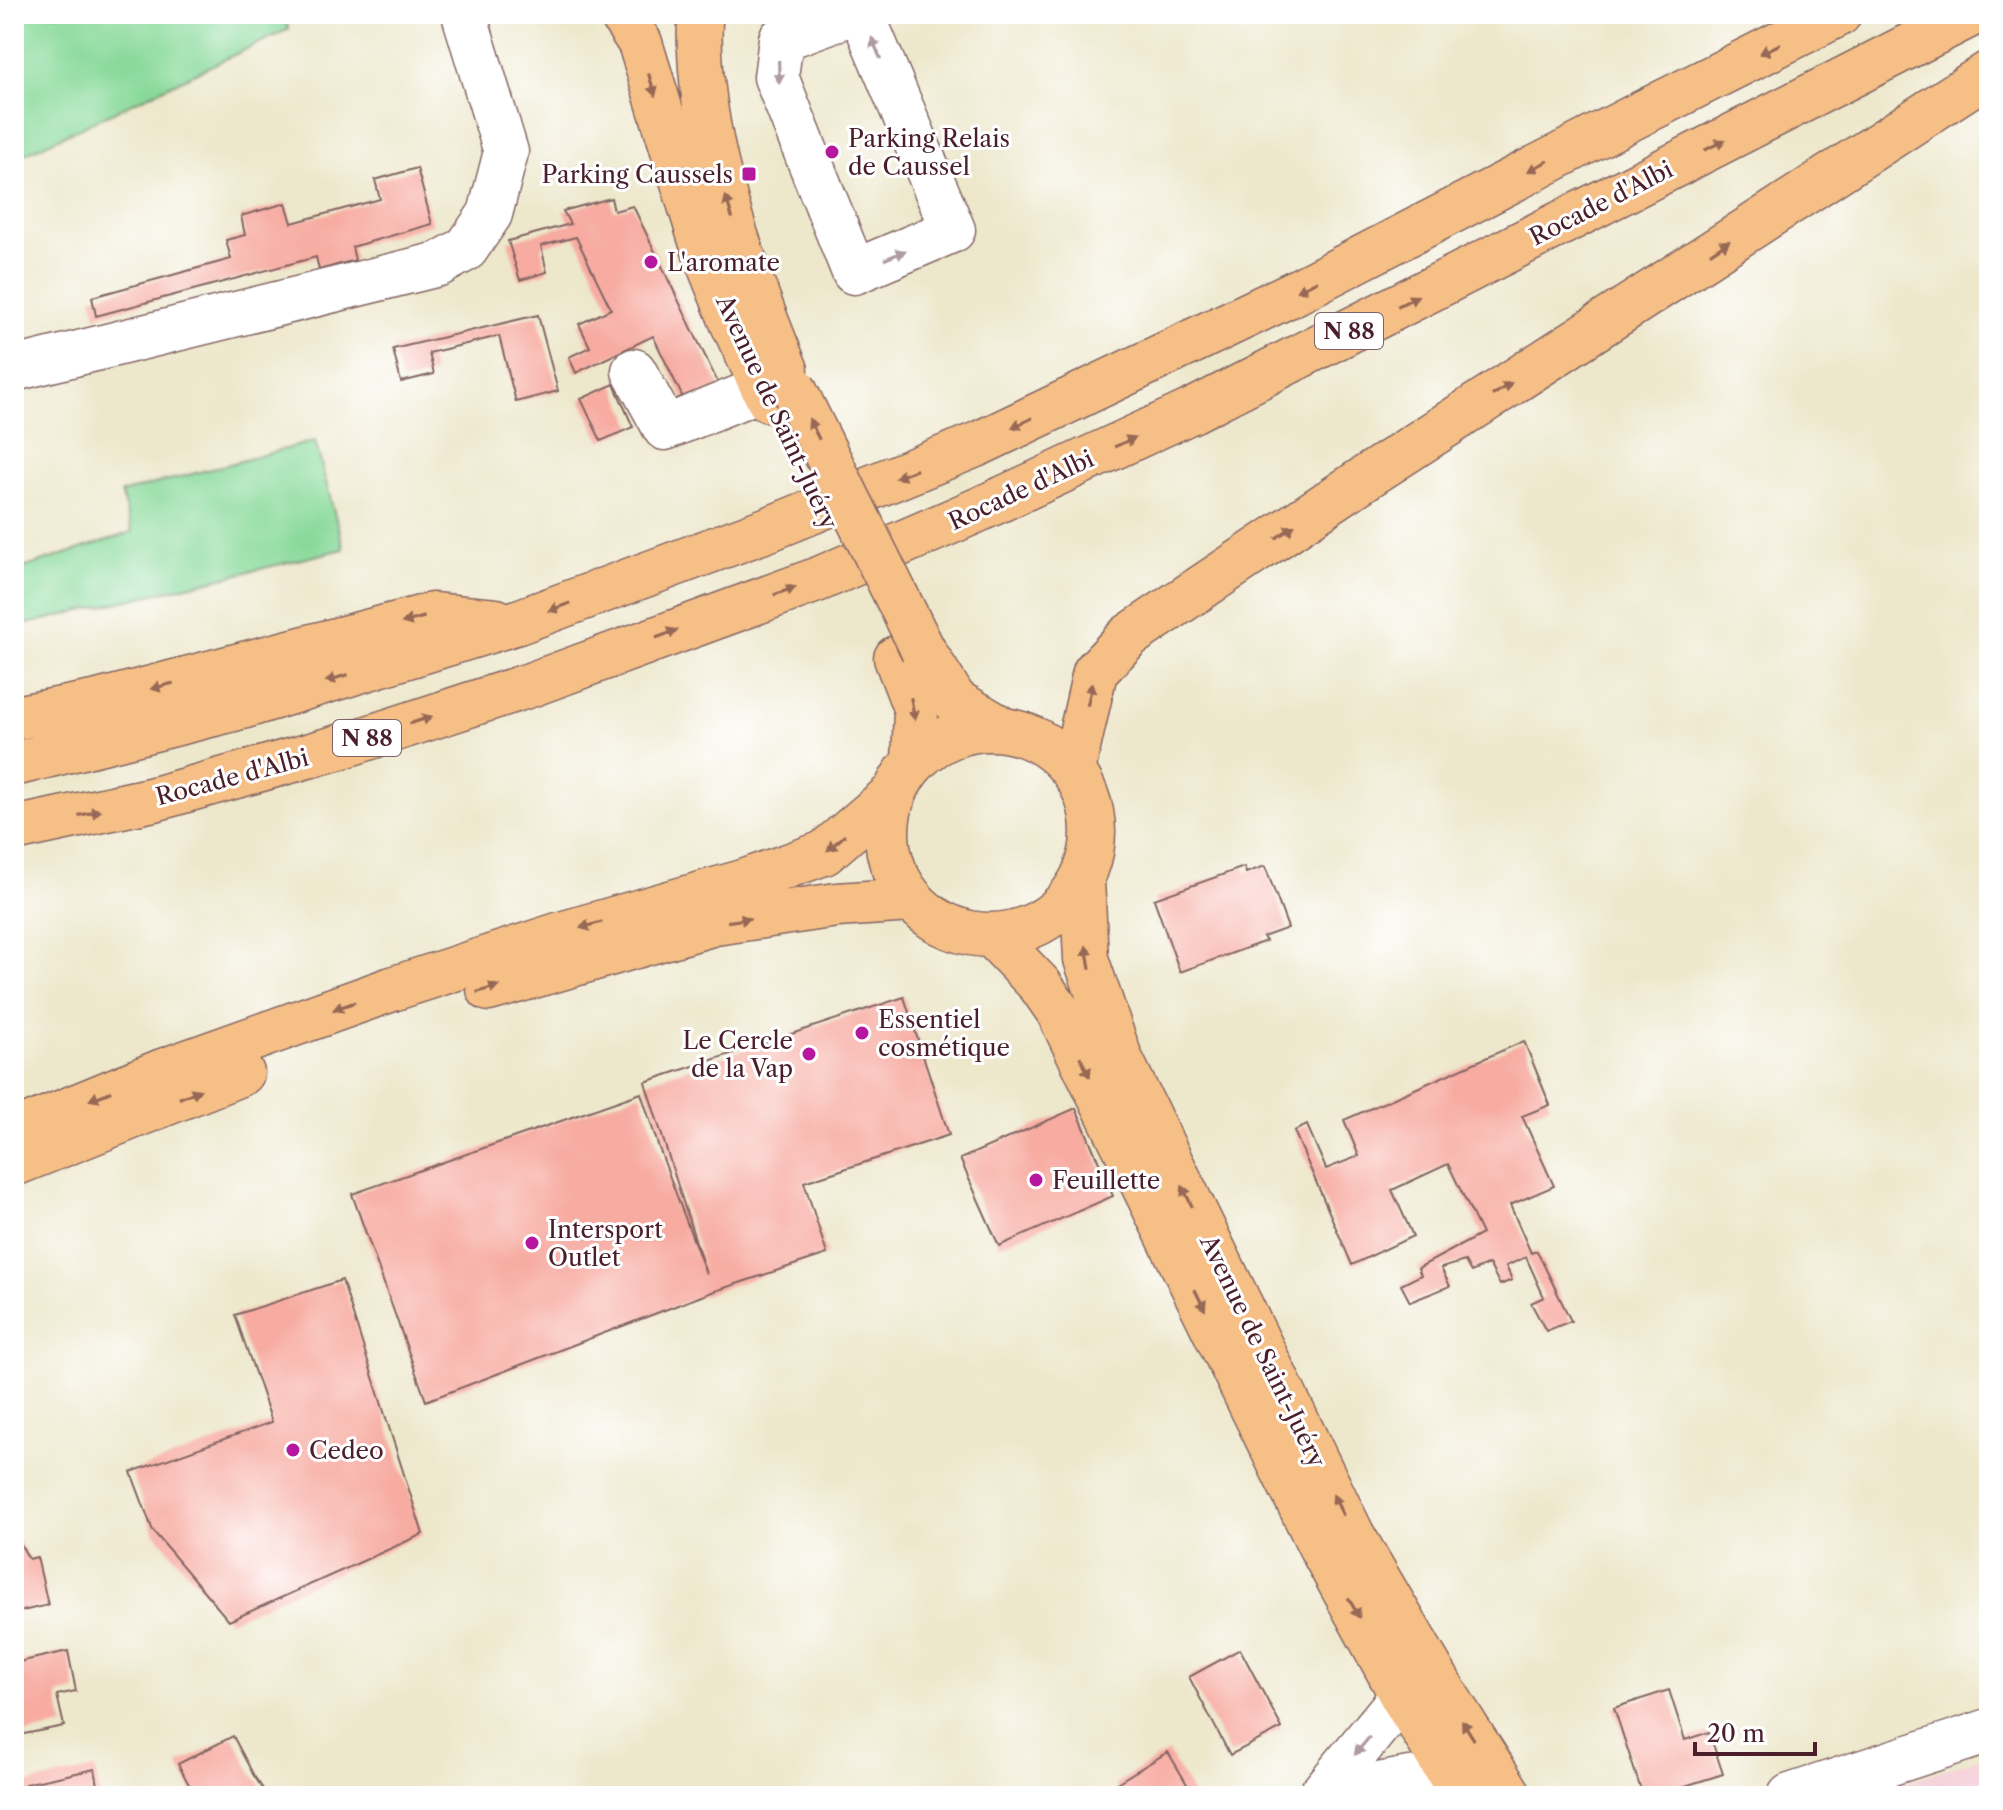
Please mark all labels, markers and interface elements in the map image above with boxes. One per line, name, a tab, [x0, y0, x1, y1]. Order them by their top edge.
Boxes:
one-way arrow	[870, 36, 883, 60]
one-way arrow	[1758, 42, 1781, 56]
one-way arrow	[773, 59, 786, 85]
one-way arrow	[646, 73, 659, 97]
place label: Parking Relais de Caussel	[848, 124, 1010, 181]
one-way arrow	[1703, 138, 1726, 152]
marker: Parking Relais de Caussel	[823, 143, 841, 161]
street label: Rocade d'Albi	[1525, 154, 1677, 252]
place label: Parking Caussels	[542, 160, 733, 189]
one-way arrow	[1526, 160, 1549, 173]
marker: Parking Caussels	[740, 165, 758, 183]
one-way arrow	[722, 195, 735, 219]
one-way arrow	[1709, 240, 1731, 254]
place label: L'aromate	[667, 248, 780, 277]
one-way arrow	[883, 248, 907, 261]
marker: L'aromate	[642, 253, 660, 271]
one-way arrow	[1295, 279, 1318, 293]
street label: Avenue de Saint-Juéry	[710, 289, 844, 534]
one-way arrow	[1397, 294, 1420, 308]
road number: N 88	[1315, 313, 1383, 349]
one-way arrow	[1492, 381, 1513, 396]
one-way arrow	[1010, 416, 1034, 430]
one-way arrow	[807, 417, 821, 440]
one-way arrow	[1114, 435, 1137, 449]
street label: Rocade d'Albi	[944, 444, 1098, 536]
one-way arrow	[894, 467, 918, 480]
one-way arrow	[1274, 525, 1296, 539]
one-way arrow	[773, 585, 797, 597]
one-way arrow	[546, 602, 570, 614]
one-way arrow	[401, 615, 426, 627]
one-way arrow	[655, 627, 679, 640]
one-way arrow	[324, 672, 348, 685]
one-way arrow	[149, 680, 174, 692]
one-way arrow	[1084, 681, 1097, 706]
one-way arrow	[908, 696, 920, 721]
one-way arrow	[410, 714, 434, 726]
road number: N 88	[333, 720, 401, 756]
street label: Rocade d'Albi	[152, 743, 312, 811]
one-way arrow	[78, 806, 103, 819]
one-way arrow	[827, 834, 847, 851]
one-way arrow	[727, 913, 752, 926]
one-way arrow	[579, 920, 604, 932]
one-way arrow	[1081, 944, 1093, 969]
one-way arrow	[477, 982, 501, 995]
one-way arrow	[332, 1000, 356, 1013]
place label: Essentiel cosmétique	[878, 1005, 1010, 1062]
marker: Essentiel cosmétique	[853, 1024, 871, 1042]
place label: Le Cercle de la Vap	[683, 1026, 793, 1083]
marker: Le Cercle de la Vap	[800, 1045, 818, 1063]
one-way arrow	[1078, 1056, 1092, 1079]
one-way arrow	[178, 1087, 202, 1100]
one-way arrow	[88, 1090, 112, 1103]
place label: Feuillette	[1052, 1166, 1160, 1195]
marker: Feuillette	[1027, 1171, 1045, 1189]
one-way arrow	[1180, 1184, 1194, 1208]
place label: Intersport Outlet	[548, 1215, 663, 1272]
street label: Avenue de Saint-Juéry	[1194, 1229, 1332, 1472]
marker: Intersport Outlet	[523, 1234, 541, 1252]
one-way arrow	[1193, 1289, 1207, 1312]
place label: Cedeo	[309, 1436, 384, 1465]
marker: Cedeo	[284, 1441, 302, 1459]
one-way arrow	[1331, 1493, 1345, 1517]
one-way arrow	[1347, 1597, 1361, 1619]
scale bar	[1695, 1706, 1815, 1756]
one-way arrow	[1461, 1719, 1475, 1741]
text: 20 m	[1707, 1719, 1765, 1748]
one-way arrow	[1354, 1736, 1370, 1756]

